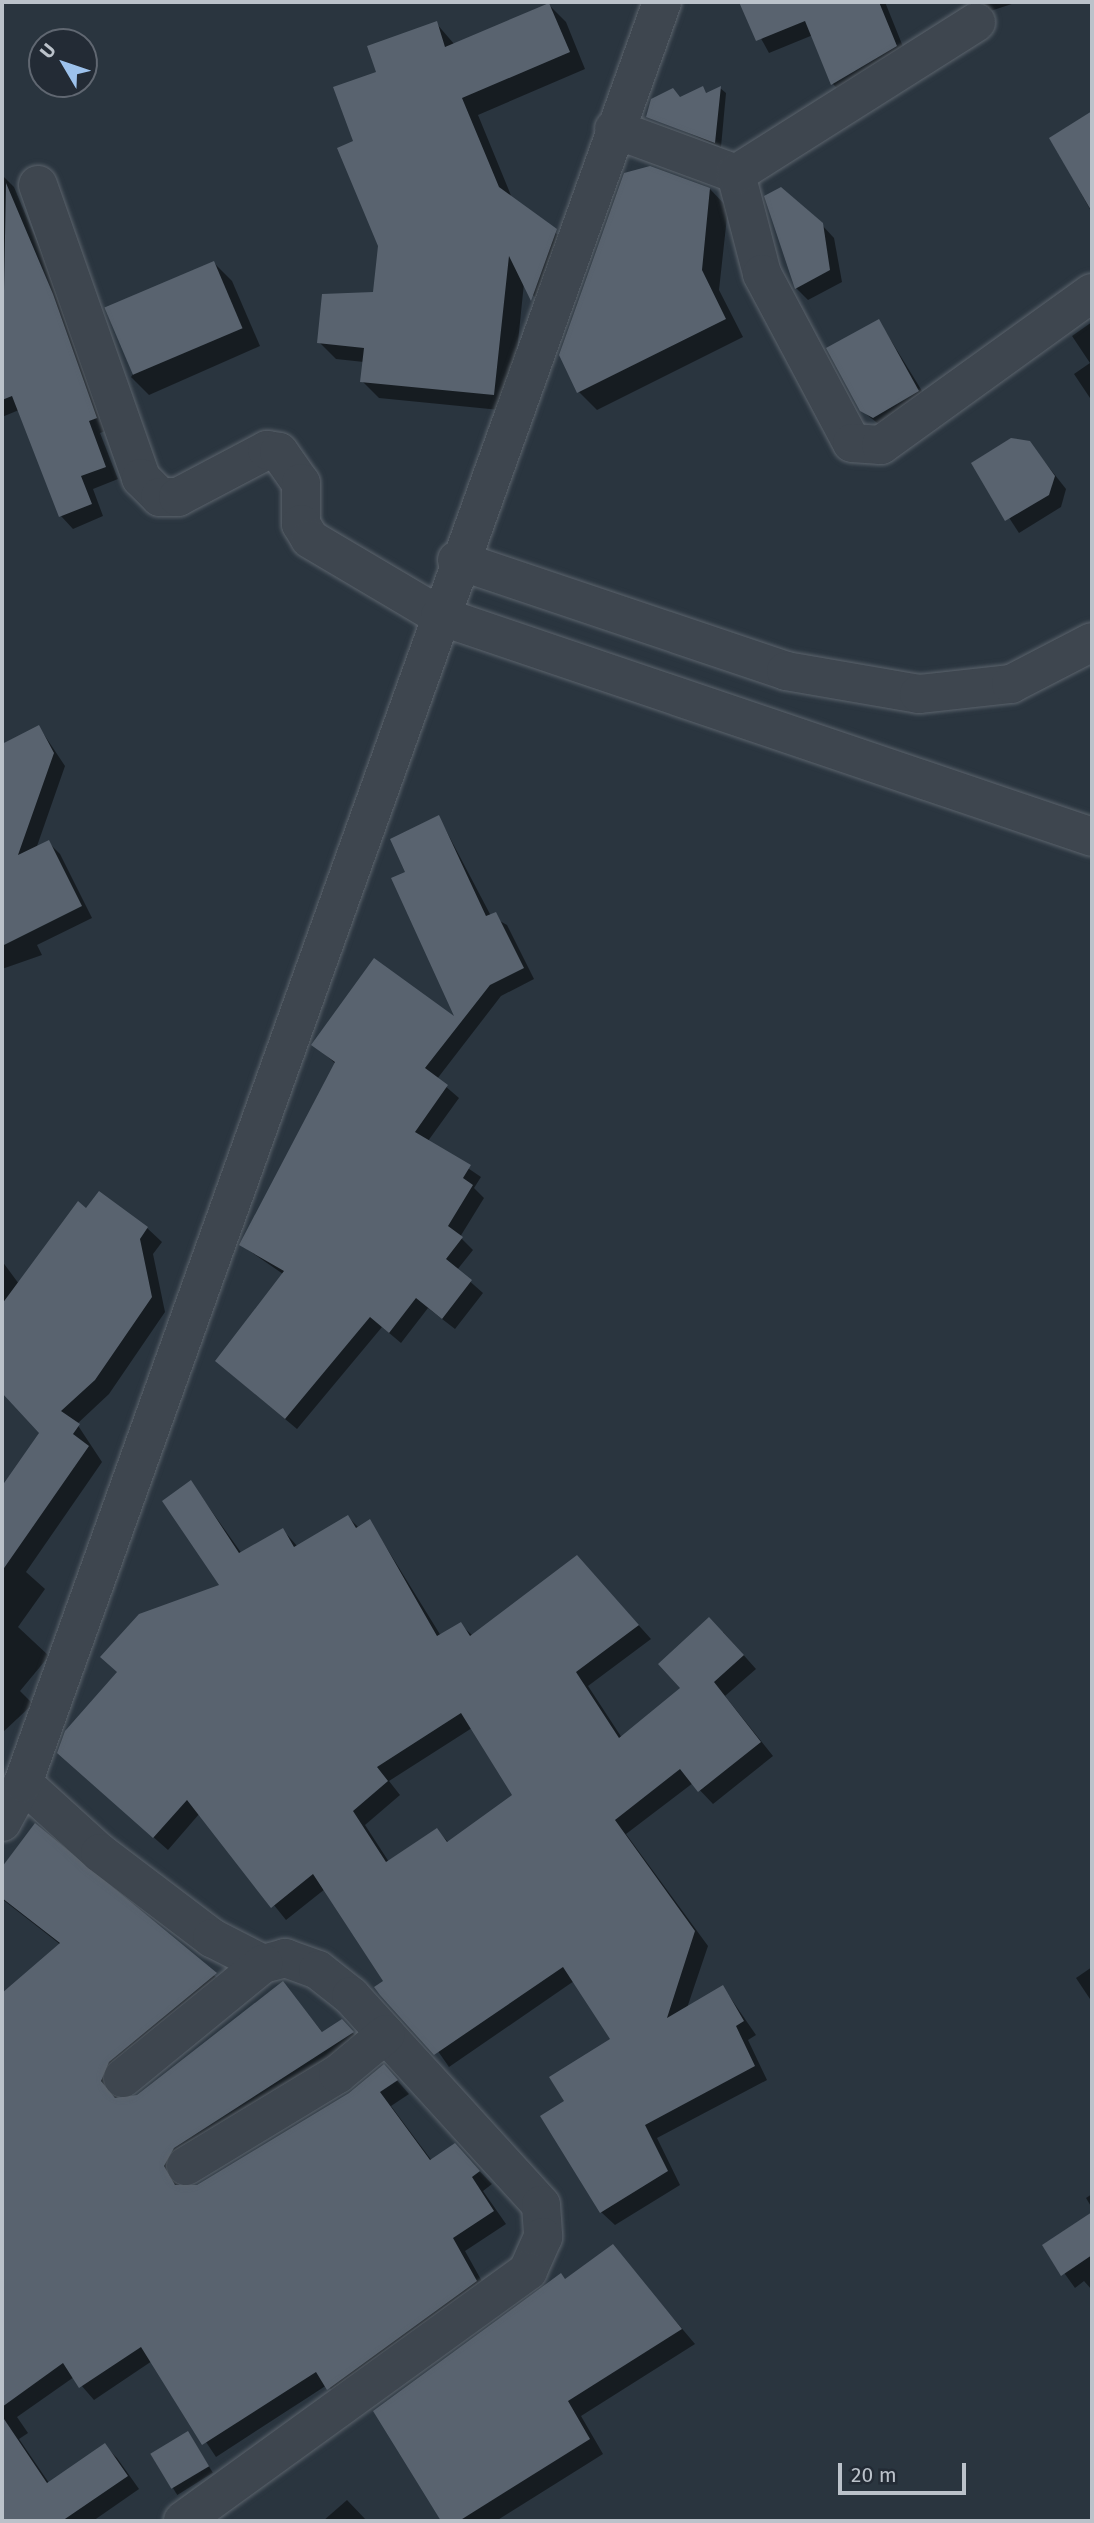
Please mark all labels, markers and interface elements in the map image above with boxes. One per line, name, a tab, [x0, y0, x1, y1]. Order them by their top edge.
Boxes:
north arrow	[28, 28, 98, 98]
text: U	[35, 39, 61, 63]
scale bar	[842, 2450, 970, 2494]
text: 20 m	[851, 2462, 897, 2488]

